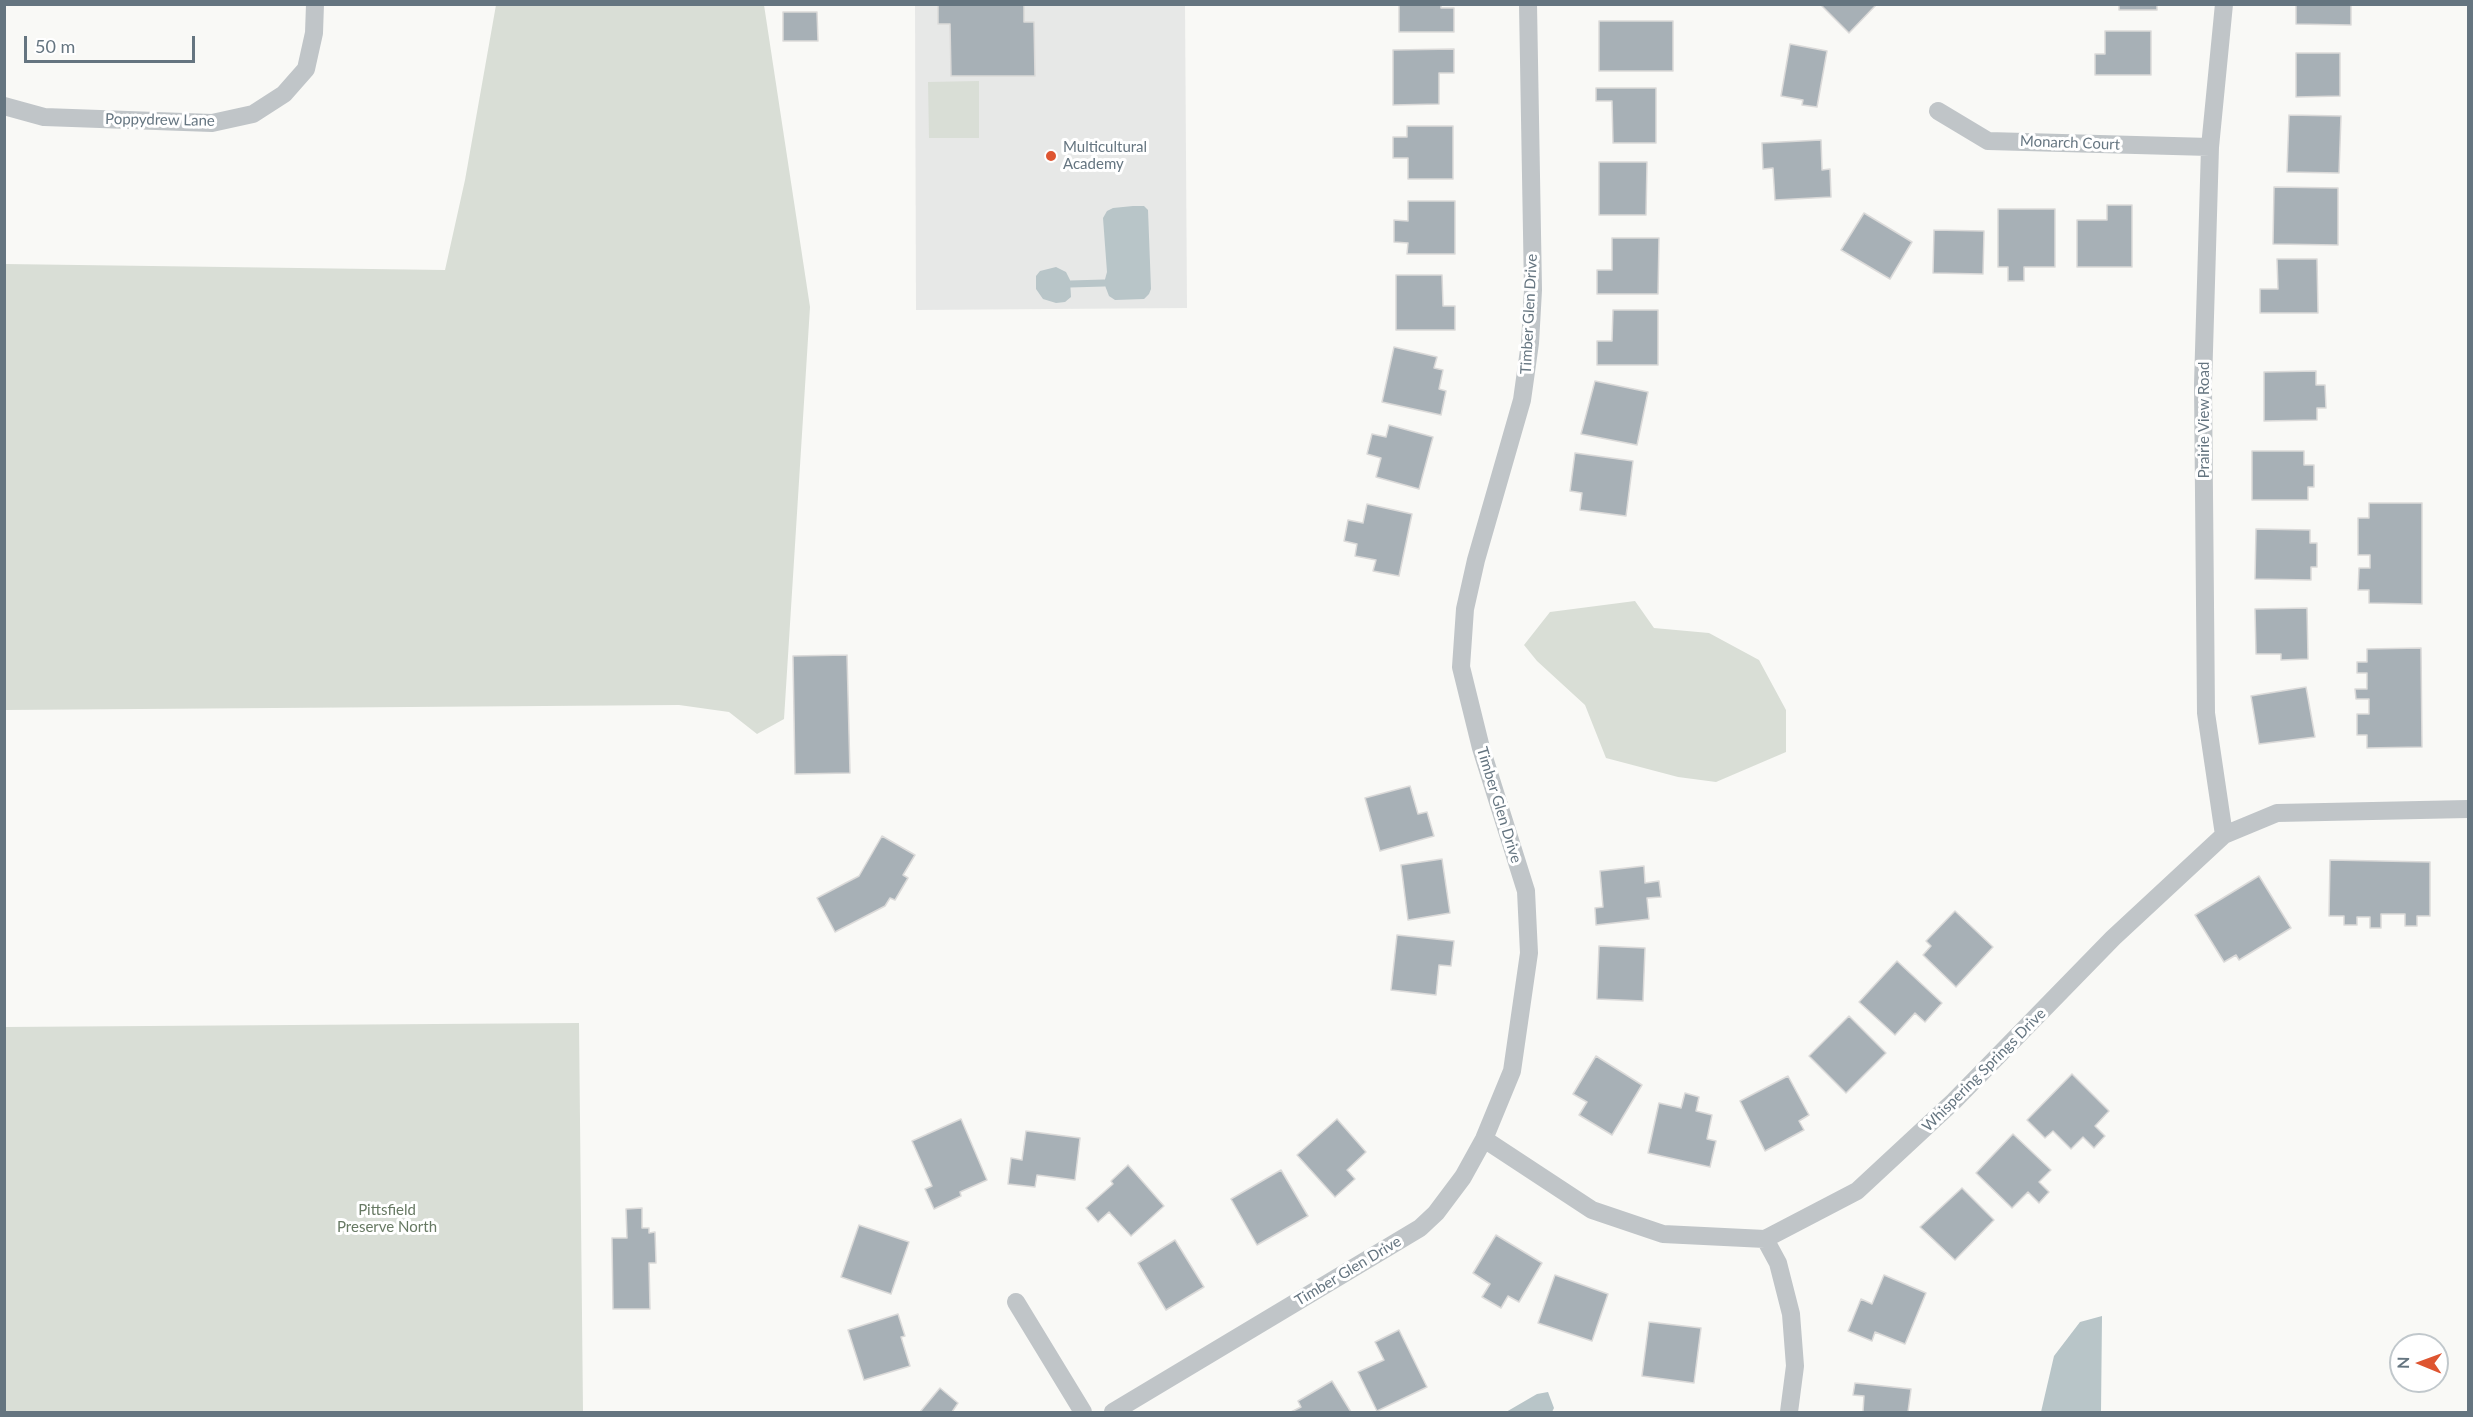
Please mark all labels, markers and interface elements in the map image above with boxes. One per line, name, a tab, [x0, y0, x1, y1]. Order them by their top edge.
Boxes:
scale bar	[27, 24, 198, 62]
text: 50 m	[35, 35, 75, 57]
street label: Poppydrew Lane	[105, 110, 215, 130]
street label: Monarch Court	[2020, 132, 2120, 154]
place label: Multicultural Academy	[1063, 138, 1147, 173]
marker: Multicultural Academy	[1044, 149, 1058, 163]
street label: Timber Glen Drive	[1517, 253, 1541, 375]
street label: Prairie View Road	[2195, 362, 2213, 478]
street label: Timber Glen Drive	[1473, 745, 1525, 865]
street label: Whispering Springs Drive	[1919, 1005, 2049, 1135]
park label: Pittsfield Preserve North	[337, 1201, 437, 1236]
street label: Timber Glen Drive	[1292, 1232, 1404, 1310]
north arrow	[2389, 1333, 2449, 1393]
text: N	[2393, 1356, 2412, 1369]

